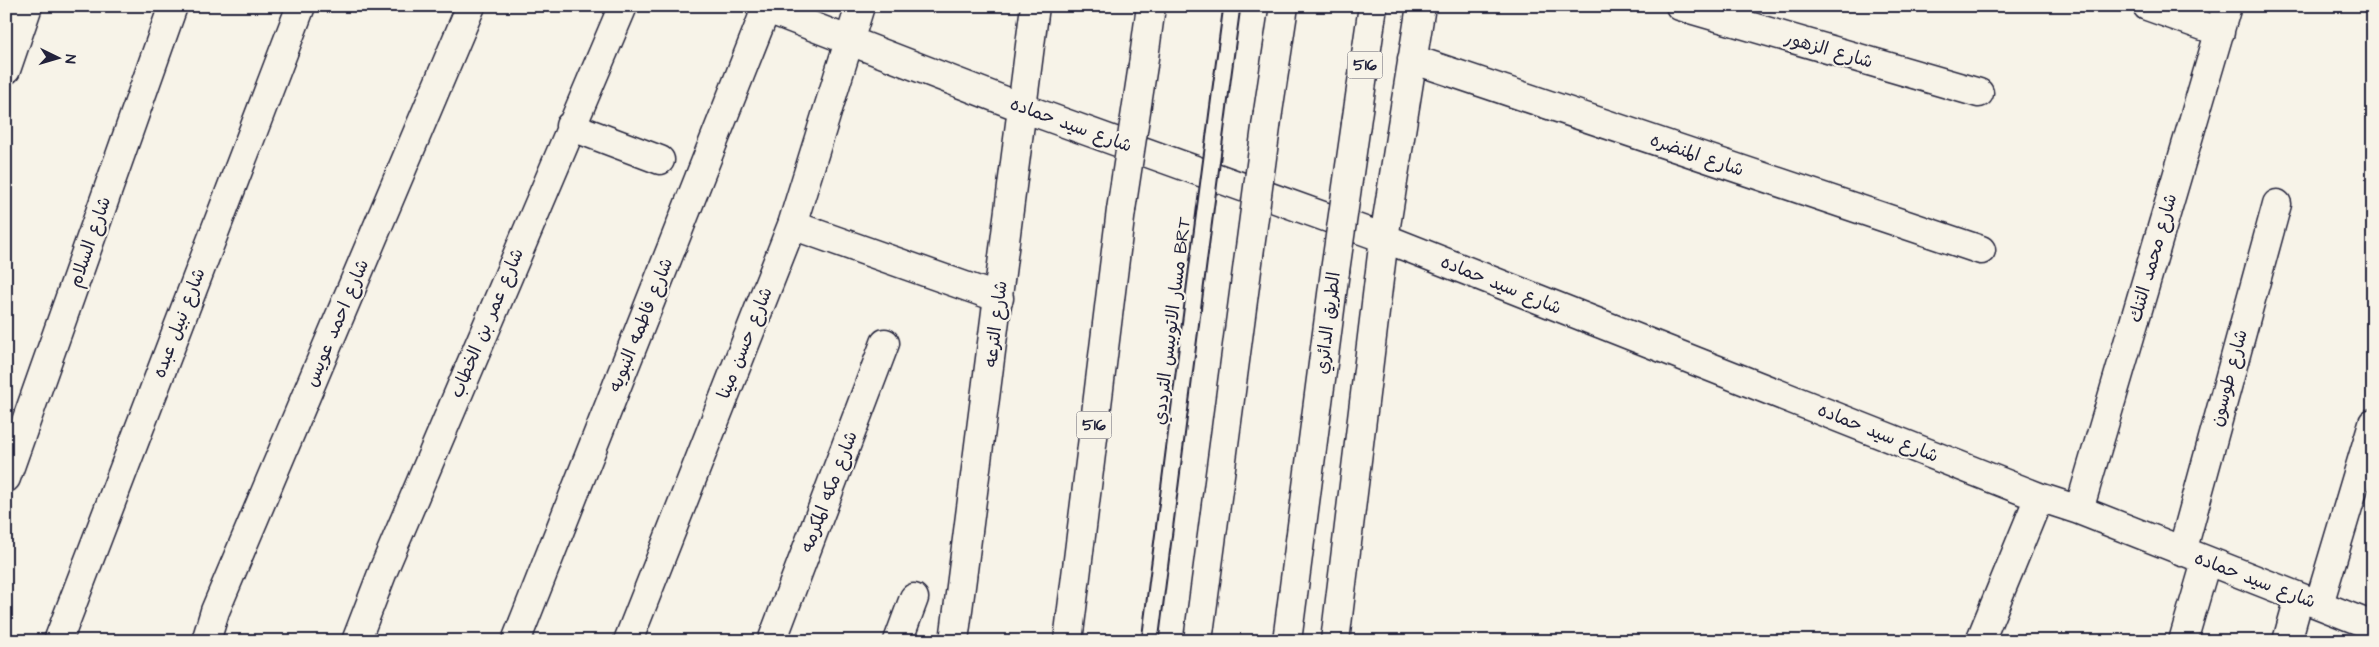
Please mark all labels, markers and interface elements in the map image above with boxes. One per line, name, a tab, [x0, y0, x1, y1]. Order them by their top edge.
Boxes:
street label: شارع الزهور	[1781, 25, 1876, 74]
north arrow	[32, 32, 82, 82]
road number: 516	[1348, 52, 1382, 78]
text: N	[60, 54, 80, 65]
street label: شارع سيد حماده	[1007, 91, 1135, 159]
street label: شارع المنضره	[1647, 127, 1747, 183]
street label: شارع محمد التنك	[2123, 191, 2183, 325]
street label: شارع السلام	[63, 193, 118, 291]
street label: مسار الاتوبيس الترددي BRT	[1147, 215, 1197, 426]
street label: شارع عمر بن الخطاب	[444, 244, 530, 402]
street label: شارع سيد حماده	[1437, 249, 1565, 321]
street label: شارع فاطمه النبويه	[603, 254, 679, 396]
street label: شارع احمد عويس	[299, 255, 375, 391]
street label: شارع نبيل عبده	[147, 264, 211, 382]
street label: الطريق الدائري	[1309, 270, 1347, 376]
street label: شارع الترعه	[978, 279, 1014, 369]
street label: شارع حسن مينا	[711, 283, 779, 403]
street label: شارع طوسون	[2204, 327, 2254, 429]
street label: شارع سيد حماده	[1814, 397, 1942, 469]
road number: 516	[1076, 412, 1112, 438]
street label: شارع مكه المكرمه	[794, 428, 864, 556]
street label: شارع سيد حماده	[2191, 545, 2319, 615]

